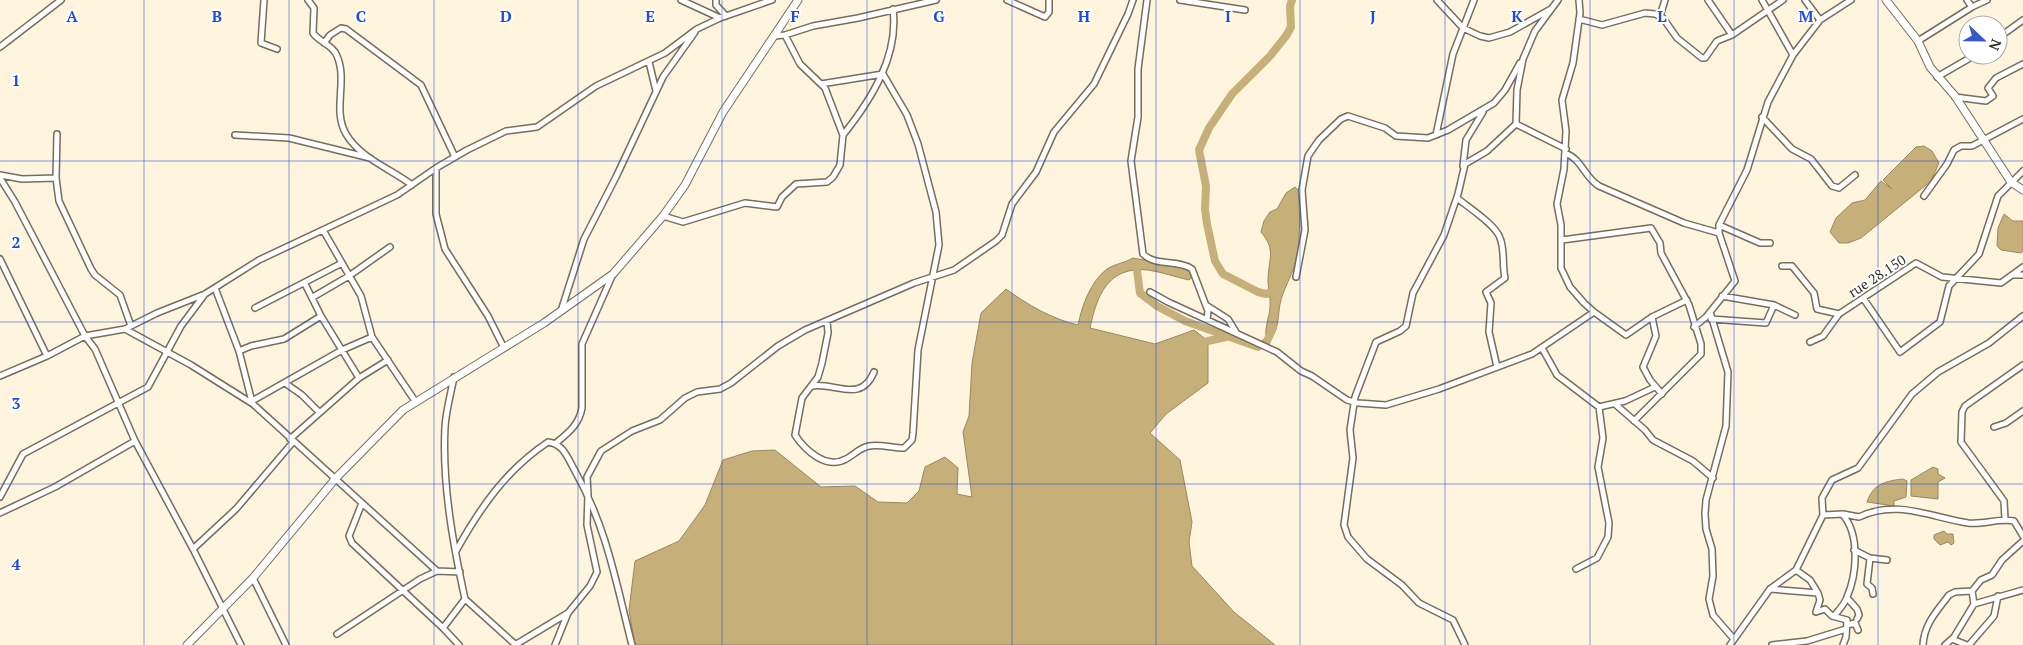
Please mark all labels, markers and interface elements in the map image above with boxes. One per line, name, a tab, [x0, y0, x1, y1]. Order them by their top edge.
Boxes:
text: A	[66, 5, 78, 27]
text: B	[212, 5, 222, 27]
text: C	[356, 5, 366, 27]
text: D	[500, 5, 512, 27]
text: E	[645, 5, 655, 27]
text: F	[790, 5, 800, 27]
text: G	[933, 5, 945, 27]
text: H	[1078, 5, 1090, 27]
text: I	[1225, 5, 1231, 27]
text: J	[1370, 5, 1376, 27]
text: K	[1511, 5, 1523, 27]
text: L	[1657, 5, 1667, 27]
text: M	[1799, 5, 1814, 27]
north arrow	[1958, 15, 2008, 65]
text: N	[1985, 37, 2006, 54]
text: 1	[11, 69, 21, 91]
text: 2	[11, 231, 21, 253]
street label: rue 28.150	[1844, 250, 1909, 301]
text: 3	[11, 392, 21, 414]
text: 4	[11, 553, 21, 575]

